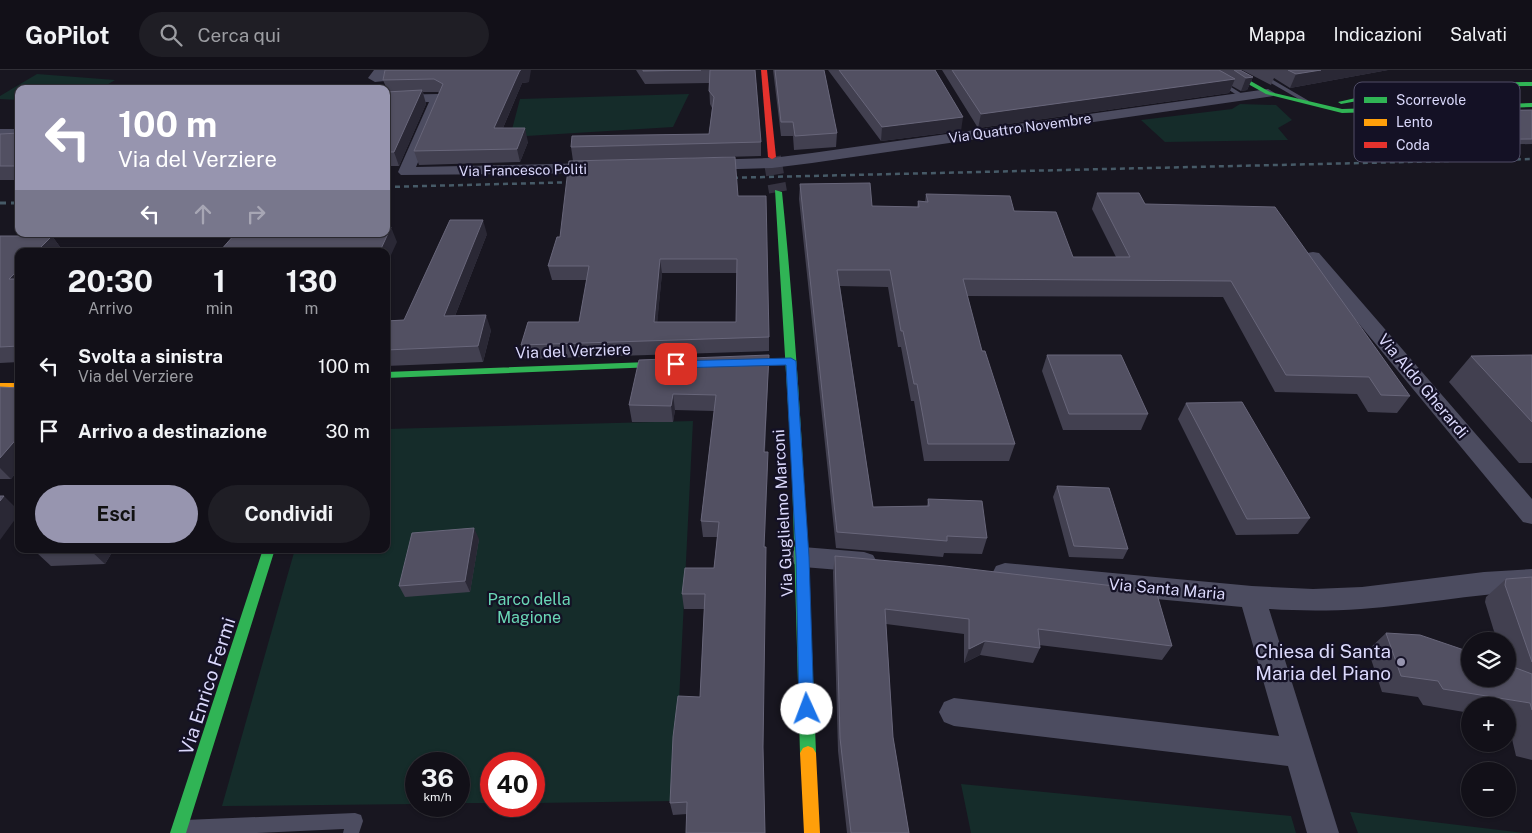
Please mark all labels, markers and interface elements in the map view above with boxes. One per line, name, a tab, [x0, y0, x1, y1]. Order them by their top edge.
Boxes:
search box	[139, 12, 489, 57]
text: GoPilot	[25, 21, 109, 49]
icon: search	[157, 21, 185, 49]
text: Cerca qui	[197, 24, 281, 46]
text: Mappa	[1248, 24, 1306, 45]
text: Indicazioni	[1334, 24, 1422, 45]
text: Salvati	[1450, 24, 1507, 45]
legend	[1354, 82, 1520, 162]
text: Scorrevole	[1396, 92, 1466, 108]
text: 100 m	[118, 104, 217, 145]
icon: left	[35, 105, 100, 170]
street label: Via Quattro Novembre	[948, 110, 1092, 146]
text: Lento	[1396, 114, 1433, 130]
text: Coda	[1396, 137, 1430, 153]
text: Via del Verziere	[118, 146, 277, 172]
street label: Via Francesco Politi	[459, 161, 587, 179]
icon: left	[136, 200, 164, 228]
icon: ahead	[189, 200, 217, 228]
icon: right	[242, 200, 270, 228]
text: 20:30	[68, 263, 153, 299]
text: 1	[213, 263, 226, 299]
text: 130	[285, 263, 337, 299]
text: Arrivo	[88, 299, 133, 318]
text: min	[206, 299, 233, 318]
text: m	[305, 299, 318, 318]
street label: Via Aldo Gherardi	[1374, 330, 1472, 442]
street label: Via del Verziere	[515, 339, 631, 363]
pin	[655, 343, 697, 385]
text: Svolta a sinistra	[78, 345, 223, 367]
icon: arrive	[662, 350, 690, 378]
icon: left	[35, 352, 63, 380]
text: 100 m	[318, 355, 370, 377]
text: Via del Verziere	[78, 367, 194, 386]
icon: arrive	[35, 417, 63, 445]
text: Arrivo a destinazione	[78, 420, 267, 442]
text: 30 m	[325, 420, 370, 442]
street label: Via Guglielmo Marconi	[769, 429, 797, 597]
button: Esci	[35, 485, 198, 543]
button: Condividi	[208, 485, 370, 543]
street label: Via Santa Maria	[1108, 574, 1226, 604]
park label: Parco della Magione	[487, 590, 571, 627]
street label: Via Enrico Fermi	[174, 615, 240, 757]
map controls	[1461, 632, 1516, 817]
button: layers	[1461, 632, 1516, 687]
place label: Chiesa di Santa Maria del Piano	[1255, 640, 1391, 684]
marker: Chiesa di Santa Maria del Piano	[1395, 656, 1407, 668]
position arrow	[780, 682, 832, 734]
button: +	[1461, 697, 1516, 752]
speed limit sign: 40	[480, 752, 545, 817]
button: −	[1461, 762, 1516, 817]
text: 36	[421, 763, 454, 793]
text: km/h	[423, 790, 452, 804]

